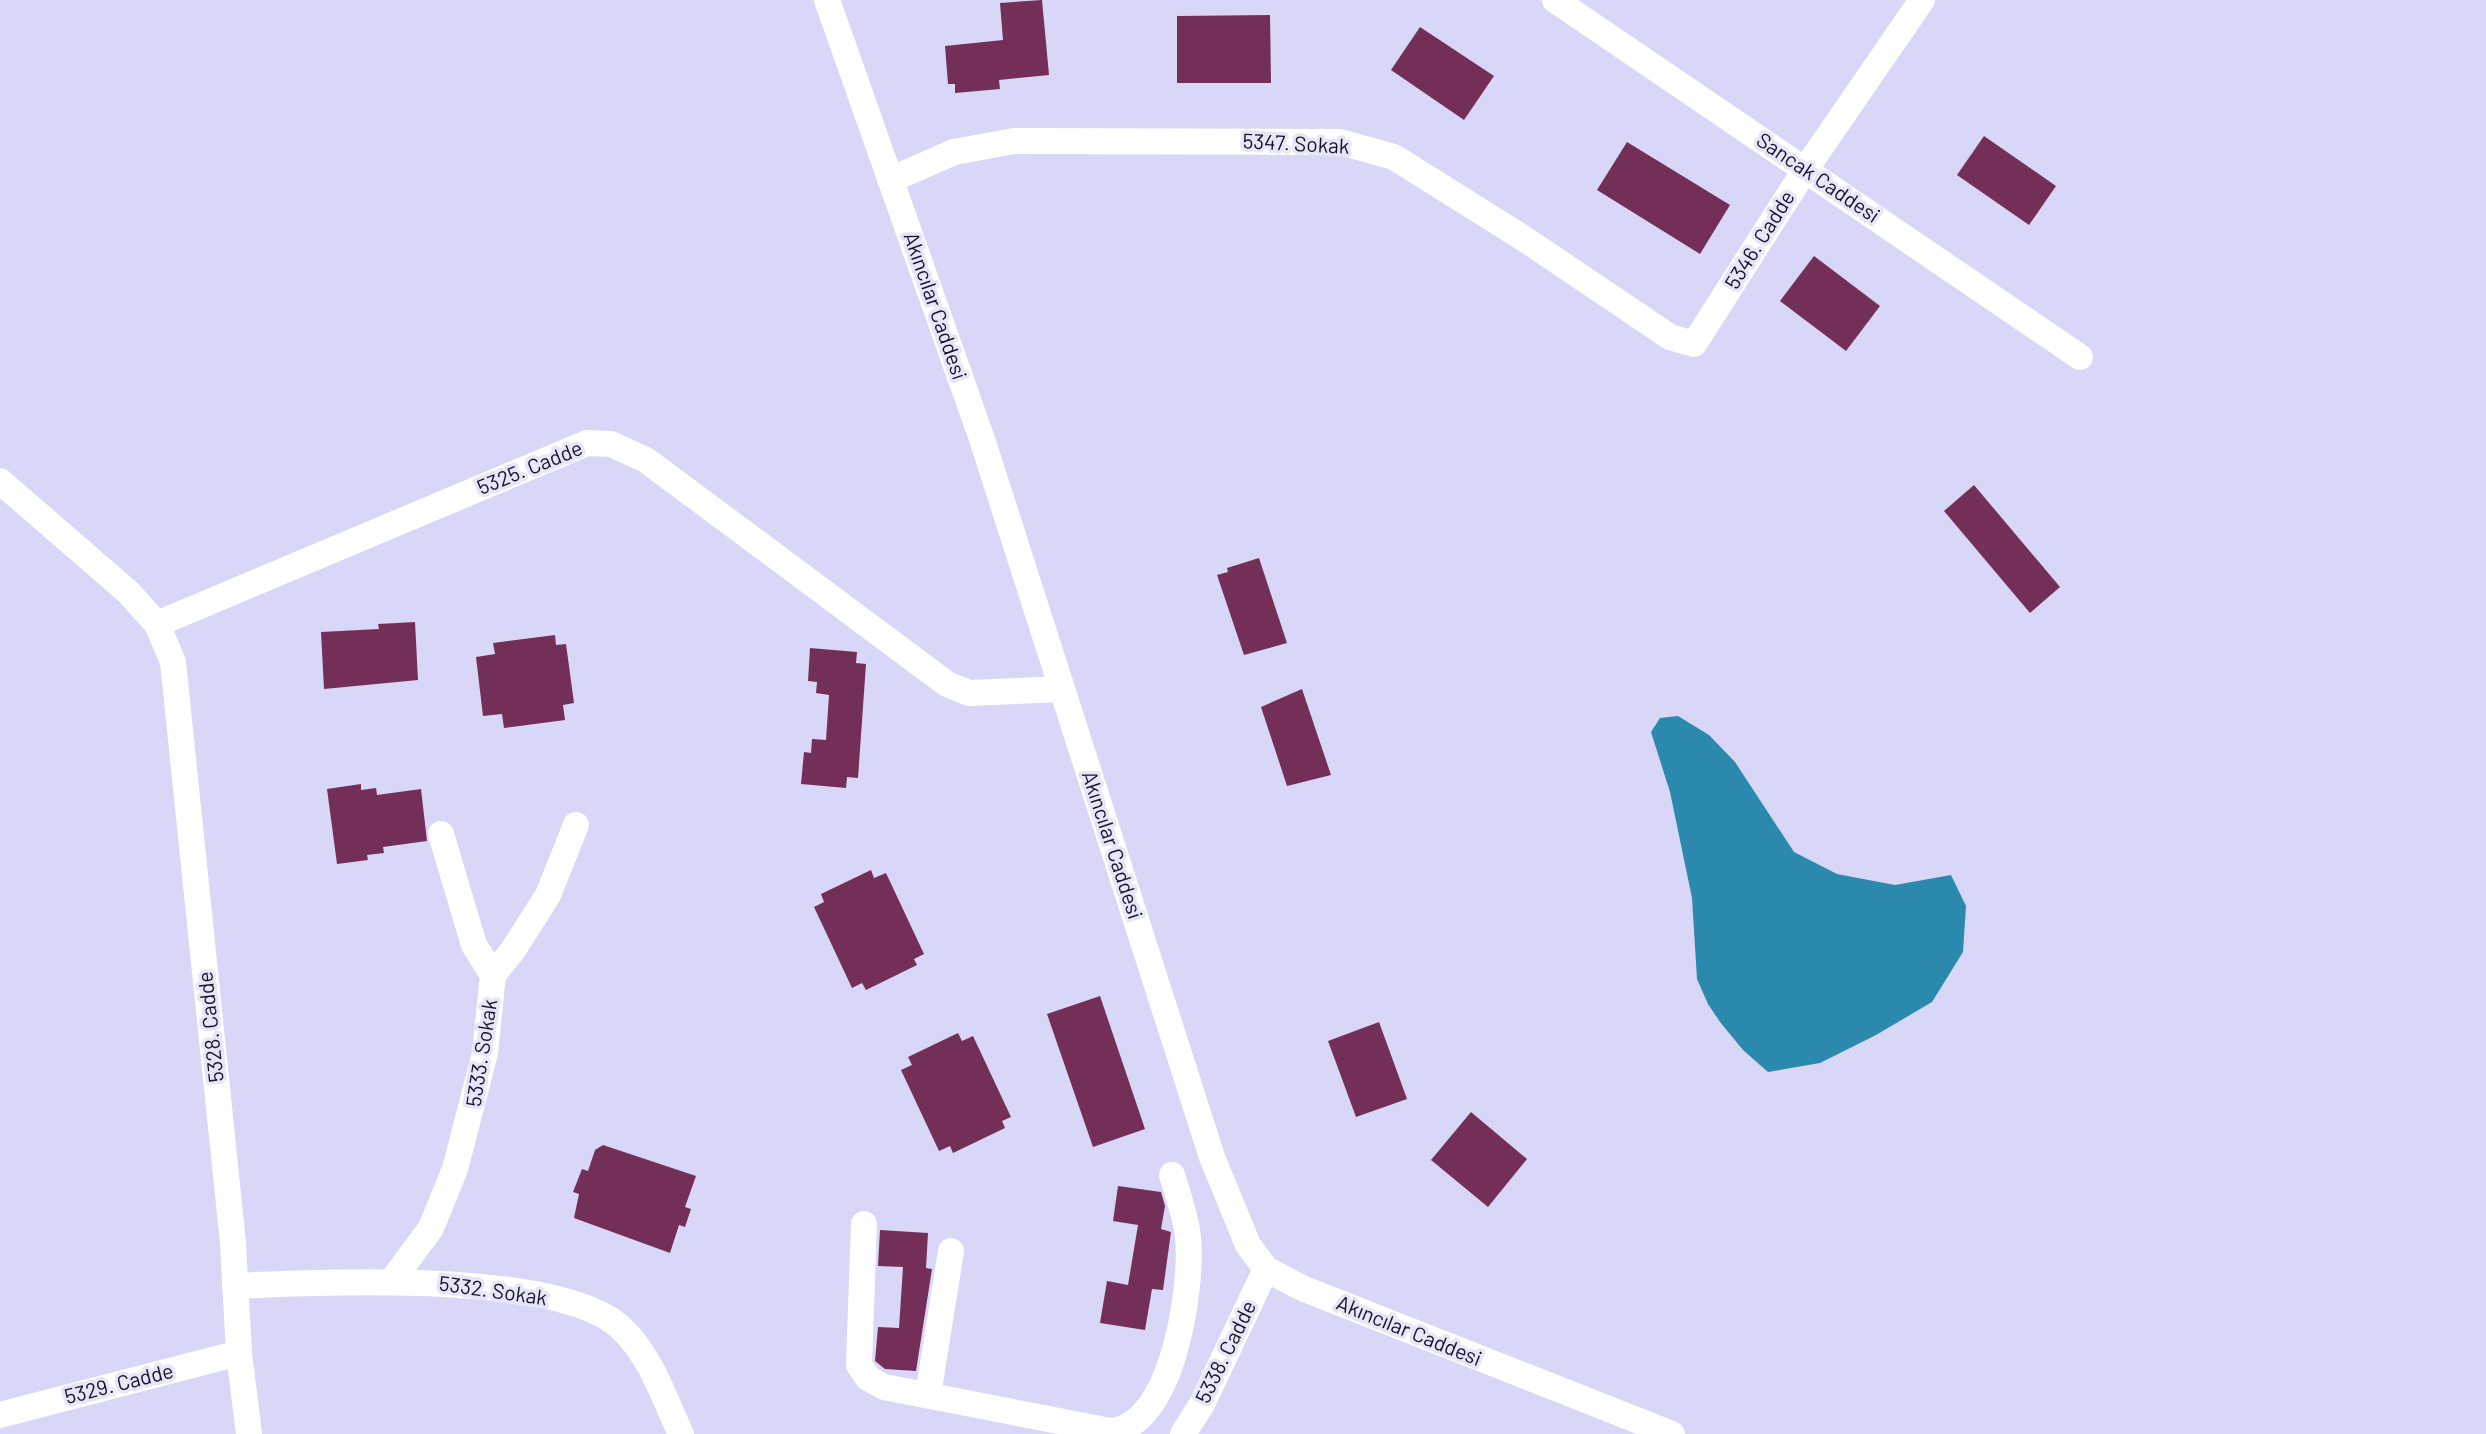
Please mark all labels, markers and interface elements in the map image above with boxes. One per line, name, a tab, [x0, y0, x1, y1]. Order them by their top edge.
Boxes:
street label: Sancak Caddesi	[1752, 126, 1885, 227]
street label: 5347. Sokak	[1242, 127, 1350, 158]
street label: 5346. Cadde	[1719, 185, 1799, 293]
street label: Akıncılar Caddesi	[899, 228, 973, 383]
street label: 5325. Cadde	[473, 434, 586, 499]
street label: Akıncılar Caddesi	[1078, 767, 1149, 922]
street label: 5328. Cadde	[191, 970, 228, 1084]
street label: 5333. Sokak	[460, 997, 501, 1108]
street label: 5332. Sokak	[437, 1270, 549, 1309]
street label: Akıncılar Caddesi	[1333, 1289, 1486, 1370]
street label: 5338. Cadde	[1189, 1296, 1260, 1407]
street label: 5329. Cadde	[62, 1357, 176, 1408]

